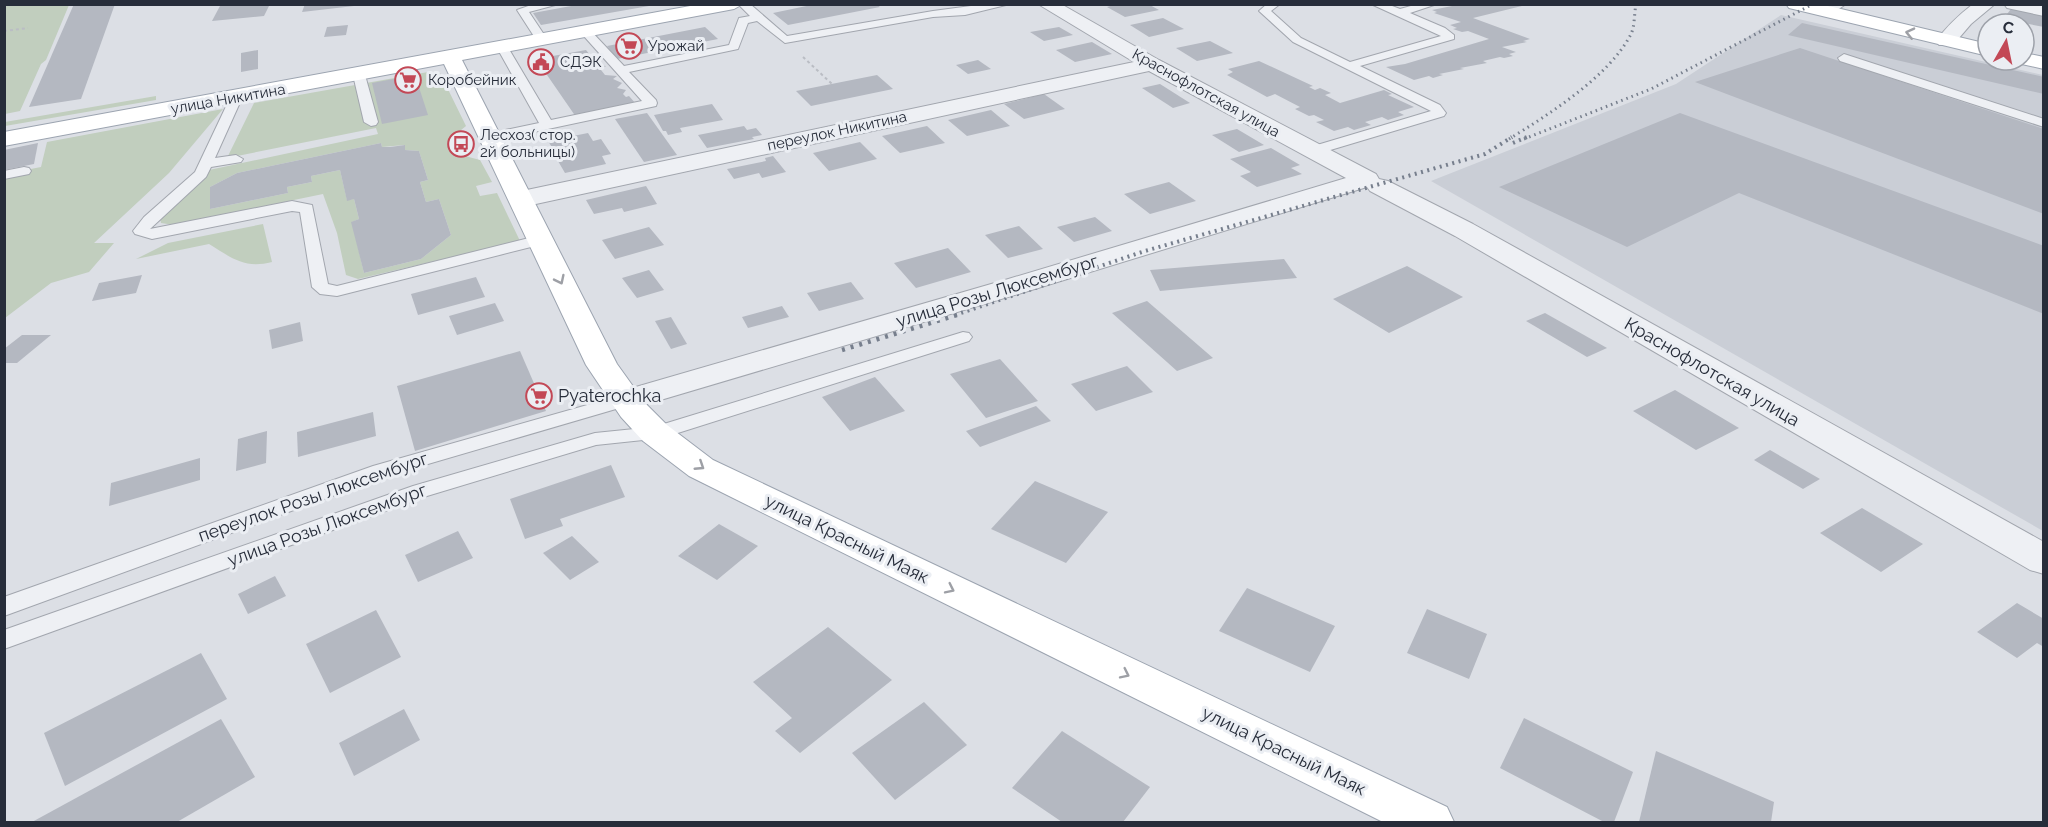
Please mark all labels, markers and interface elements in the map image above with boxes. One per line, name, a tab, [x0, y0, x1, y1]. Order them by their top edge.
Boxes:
north arrow	[1976, 12, 2036, 72]
text: С	[2001, 17, 2015, 38]
one-way arrow	[1906, 27, 1916, 40]
supermarket icon: Урожай	[614, 31, 644, 61]
place label: Урожай	[648, 37, 704, 55]
street label: Краснофлотская улица	[1129, 45, 1283, 141]
public building icon: СДЭК	[526, 47, 556, 77]
place label: СДЭК	[560, 53, 602, 71]
supermarket icon: Коробейник	[393, 65, 423, 95]
place label: Коробейник	[428, 71, 517, 89]
street label: улица Никитина	[169, 80, 287, 118]
street label: переулок Никитина	[766, 107, 908, 155]
place label: Лесхоз( стор. 2й больницы)	[480, 126, 576, 161]
bus stop icon: Лесхоз( стор. 2й больницы)	[446, 129, 476, 159]
street label: улица Розы Люксембург	[893, 250, 1100, 331]
one-way arrow	[553, 273, 565, 284]
street label: Краснофлотская улица	[1621, 313, 1804, 430]
supermarket icon: Pyaterochka	[524, 381, 554, 411]
place label: Pyaterochka	[558, 385, 661, 406]
street label: переулок Розы Люксембург	[195, 447, 430, 546]
one-way arrow	[693, 459, 704, 470]
street label: улица Розы Люксембург	[224, 479, 429, 570]
street label: улица Красный Маяк	[762, 490, 933, 587]
one-way arrow	[943, 582, 954, 594]
one-way arrow	[1119, 667, 1130, 679]
street label: улица Красный Маяк	[1199, 702, 1370, 799]

